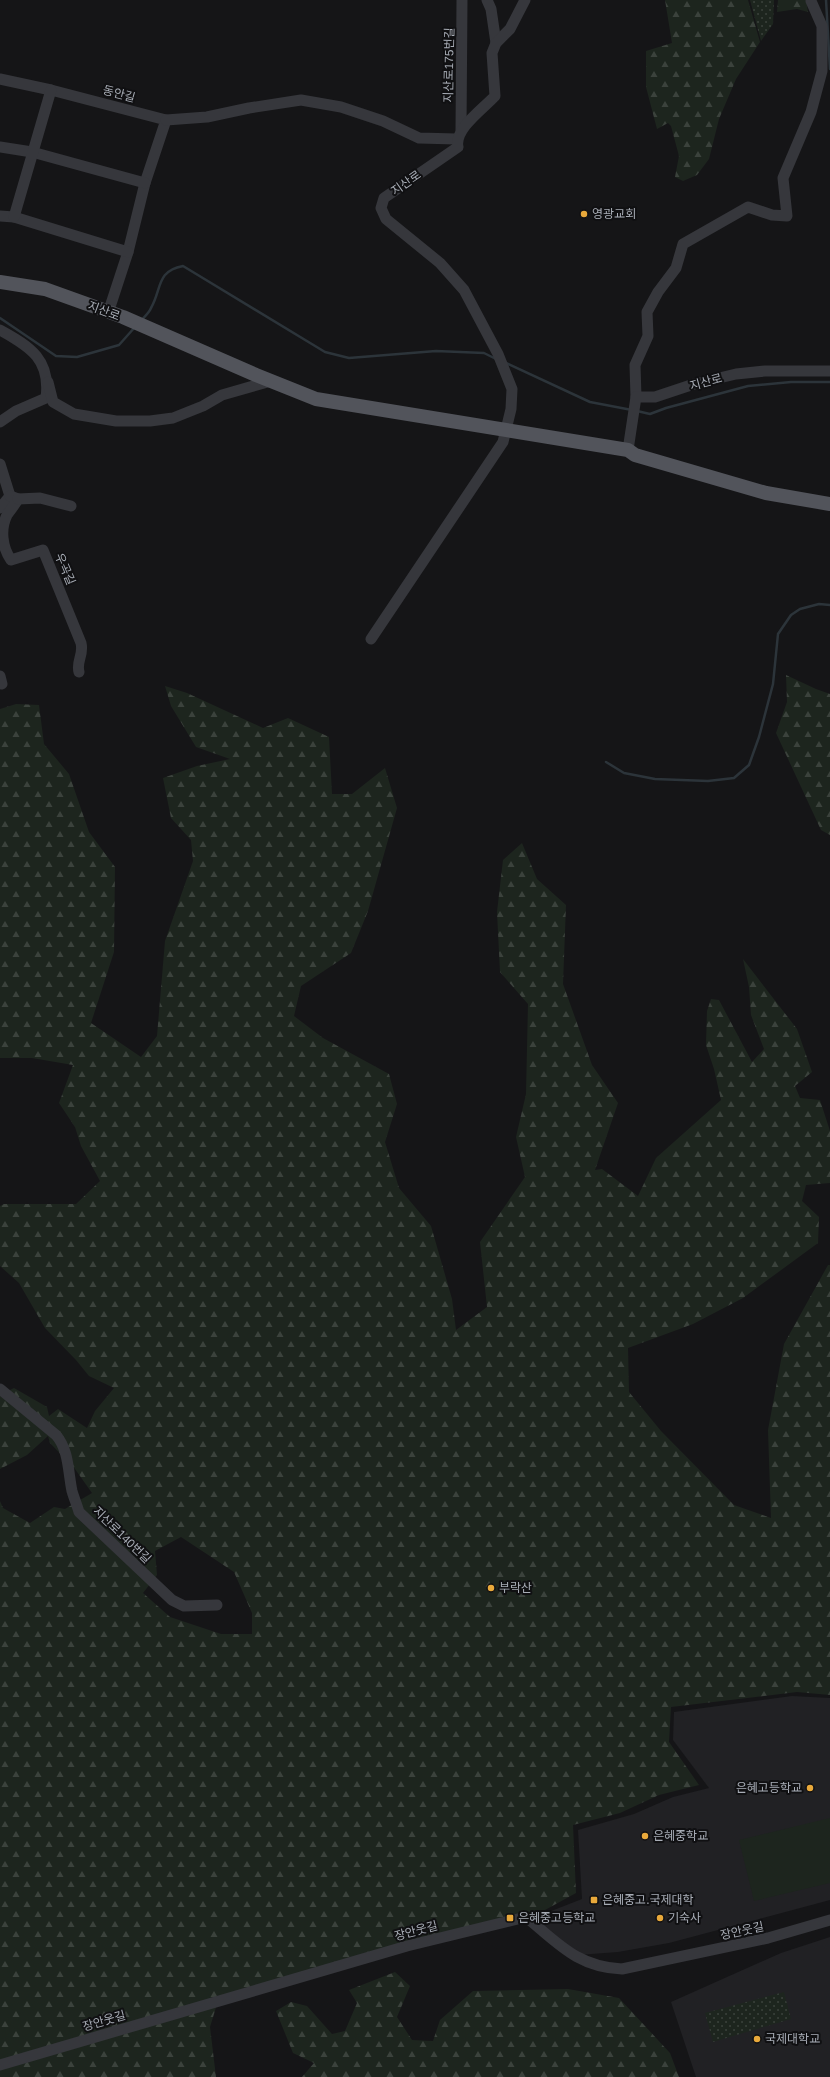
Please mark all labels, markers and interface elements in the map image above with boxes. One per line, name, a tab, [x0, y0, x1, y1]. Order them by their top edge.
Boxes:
street label: 지산로175번길	[441, 27, 457, 103]
street label: 동안길	[101, 83, 137, 105]
street label: 지산로	[388, 168, 424, 198]
place label: 영광교회	[592, 207, 636, 221]
marker: 영광교회	[579, 209, 589, 219]
street label: 지산로	[86, 299, 122, 323]
street label: 지산로	[688, 371, 724, 393]
street label: 우곡길	[52, 551, 78, 587]
street label: 지산로140번길	[90, 1504, 154, 1566]
place label: 부락산	[499, 1581, 532, 1595]
marker: 부락산	[486, 1583, 496, 1593]
place label: 은혜고등학교	[736, 1781, 802, 1795]
marker: 은혜고등학교	[805, 1783, 815, 1793]
place label: 은혜중학교	[653, 1829, 708, 1843]
marker: 은혜중학교	[640, 1831, 650, 1841]
place label: 은혜중고.국제대학	[602, 1893, 694, 1907]
marker: 은혜중고.국제대학	[589, 1895, 599, 1905]
place label: 은혜중고등학교	[518, 1911, 595, 1925]
place label: 기숙사	[668, 1911, 701, 1925]
marker: 은혜중고등학교	[505, 1913, 515, 1923]
marker: 기숙사	[655, 1913, 665, 1923]
street label: 장안웃길	[393, 1919, 439, 1943]
street label: 장안웃길	[719, 1920, 765, 1942]
street label: 장안웃길	[81, 2008, 127, 2034]
place label: 국제대학교	[765, 2032, 820, 2046]
marker: 국제대학교	[752, 2034, 762, 2044]

